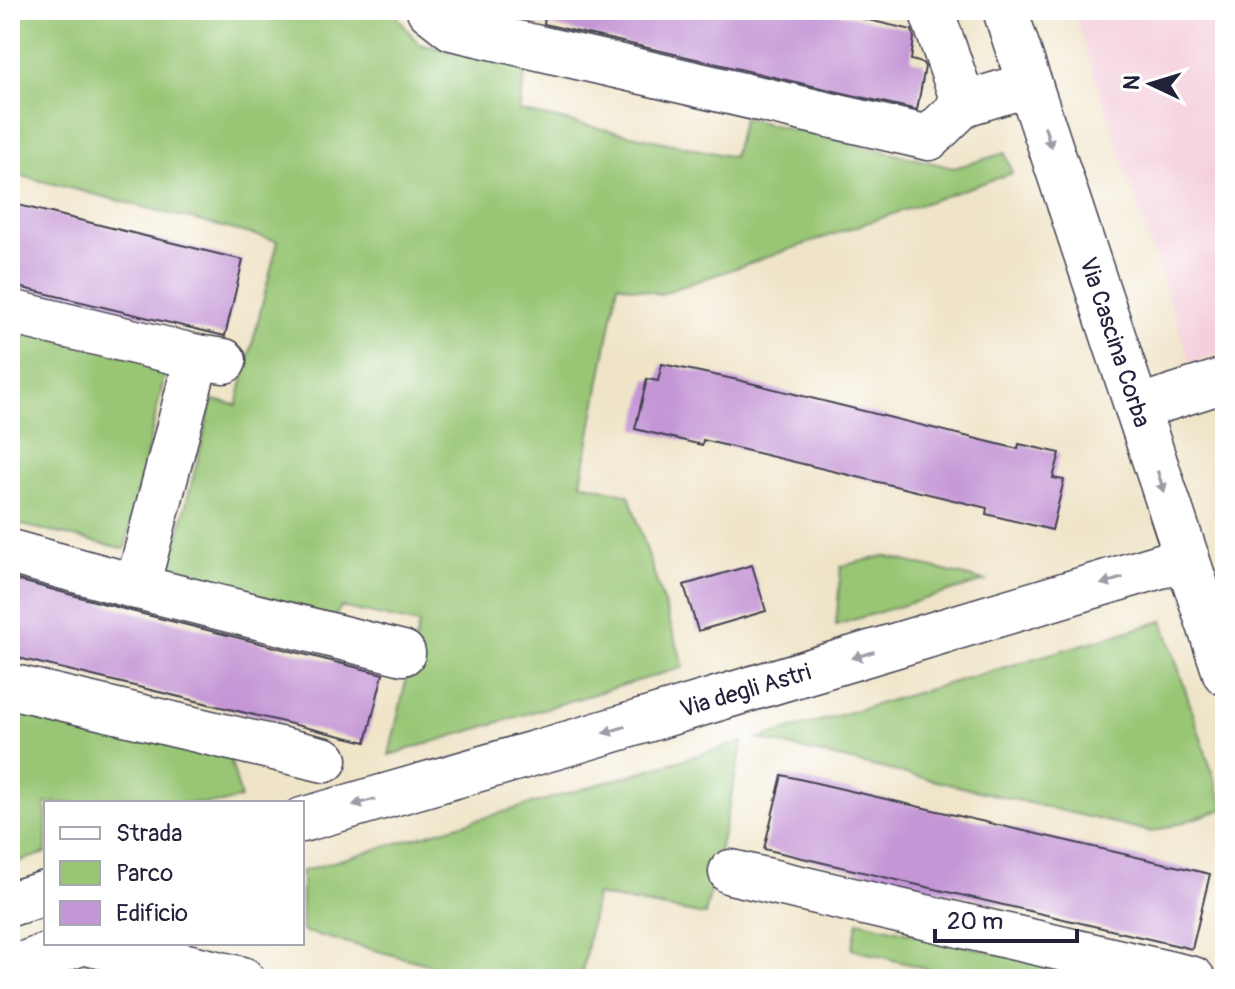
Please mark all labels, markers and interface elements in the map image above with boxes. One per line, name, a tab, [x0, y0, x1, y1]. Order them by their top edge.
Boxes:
north arrow	[1111, 44, 1191, 124]
text: N	[1118, 74, 1147, 91]
one-way arrow	[1042, 125, 1054, 149]
street label: Via Cascina Corba	[1074, 254, 1157, 431]
one-way arrow	[1156, 470, 1168, 494]
one-way arrow	[1099, 575, 1123, 588]
one-way arrow	[850, 649, 874, 662]
street label: Via degli Astri	[677, 657, 814, 724]
one-way arrow	[601, 724, 625, 737]
one-way arrow	[352, 796, 376, 809]
legend	[44, 801, 304, 945]
text: Strada	[116, 819, 182, 848]
text: Parco	[116, 859, 173, 888]
scale bar	[935, 893, 1077, 943]
text: Edificio	[116, 899, 188, 928]
text: 20 m	[947, 907, 1003, 936]

